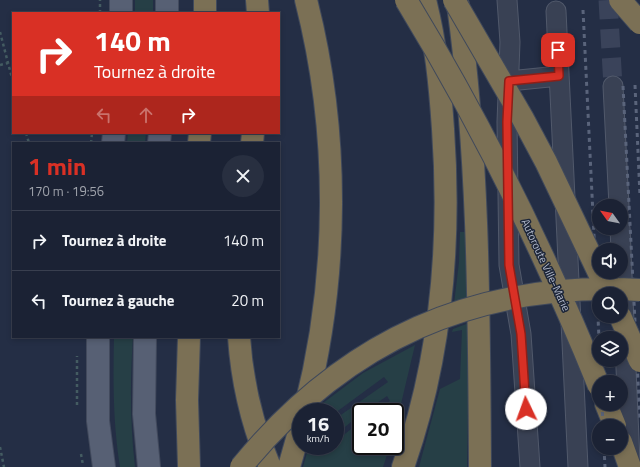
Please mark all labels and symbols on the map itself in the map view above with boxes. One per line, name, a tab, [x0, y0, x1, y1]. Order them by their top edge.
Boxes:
pin	[541, 33, 575, 67]
north arrow	[592, 199, 628, 235]
street label: Autoroute Ville-Marie	[518, 216, 575, 314]
position arrow	[505, 388, 547, 430]
speed limit sign: 20	[352, 403, 404, 455]

